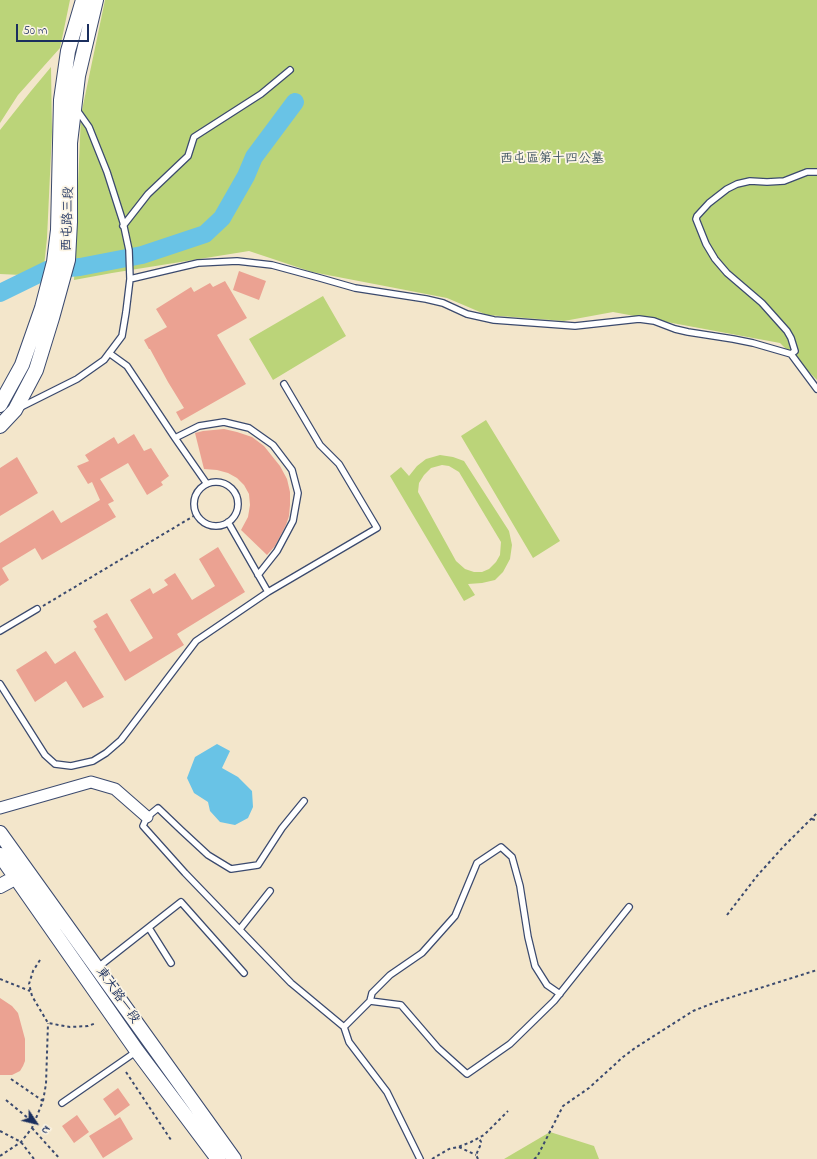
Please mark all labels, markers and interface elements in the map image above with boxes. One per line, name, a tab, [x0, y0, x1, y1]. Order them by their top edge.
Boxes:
scale bar	[18, 16, 91, 42]
text: 50 m	[23, 22, 47, 40]
park label: 西屯區第十四公墓	[500, 152, 604, 168]
street label: 西屯路三段	[60, 186, 78, 252]
street label: 東大路一段	[92, 965, 142, 1027]
north arrow	[16, 1103, 56, 1143]
text: N	[37, 1122, 55, 1138]

